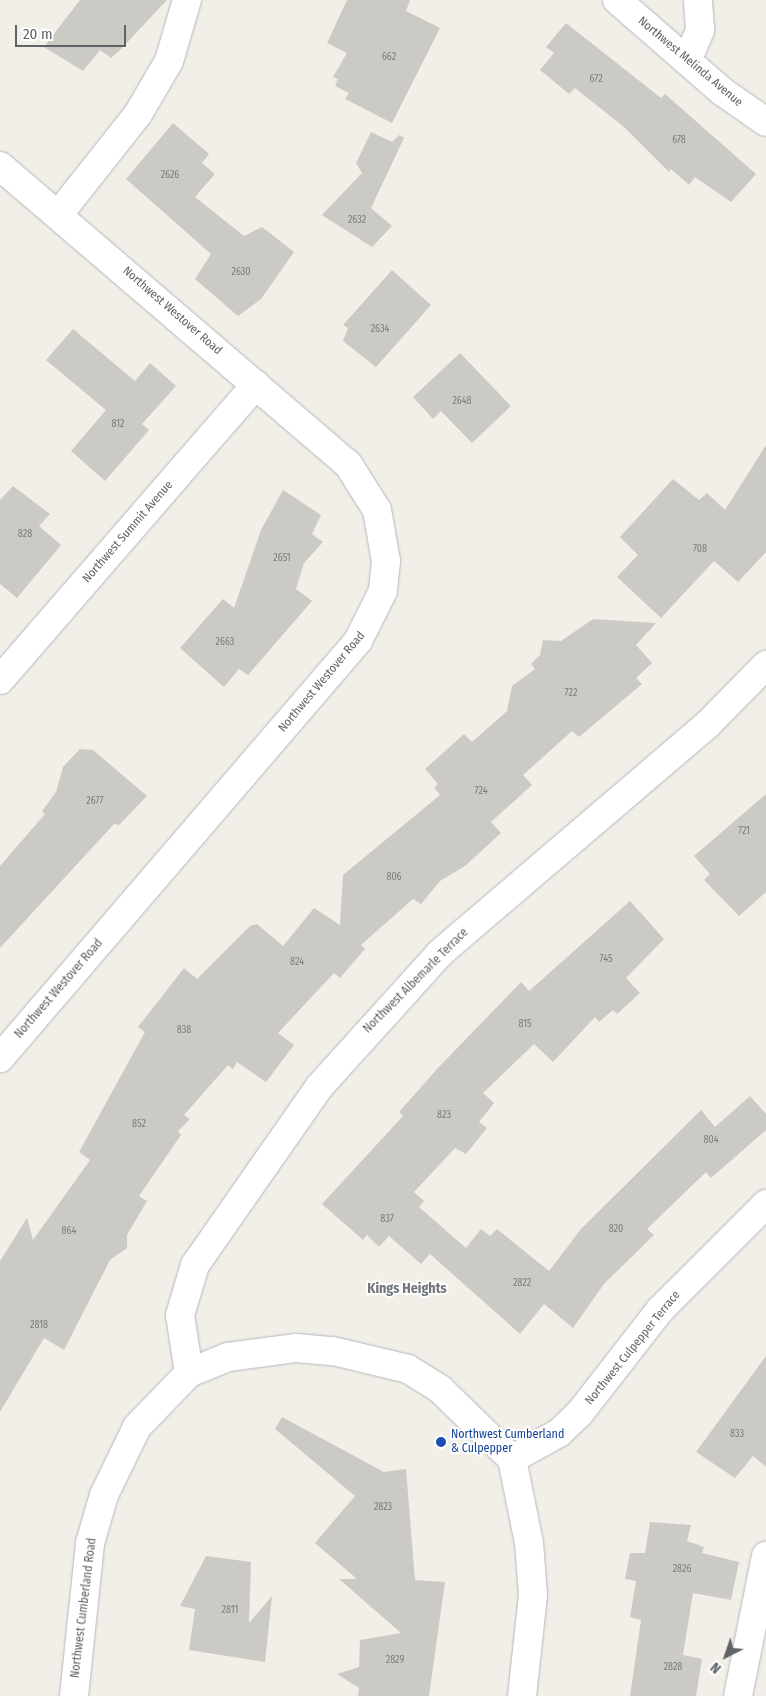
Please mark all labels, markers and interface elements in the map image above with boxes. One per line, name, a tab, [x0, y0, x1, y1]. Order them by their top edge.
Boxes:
street label: Northwest Melinda Avenue	[635, 14, 745, 110]
scale bar	[18, 15, 129, 47]
text: 20 m	[23, 25, 53, 43]
house number: 662	[382, 52, 396, 64]
house number: 672	[589, 74, 603, 86]
house number: 678	[672, 135, 686, 147]
house number: 2626	[161, 170, 179, 182]
house number: 2632	[348, 215, 366, 227]
street label: Northwest Westover Road	[119, 264, 225, 358]
house number: 2630	[231, 267, 251, 279]
house number: 2634	[371, 324, 389, 336]
house number: 2648	[452, 396, 472, 408]
house number: 812	[111, 419, 125, 431]
street label: Northwest Summit Avenue	[80, 478, 176, 586]
house number: 828	[18, 529, 32, 541]
house number: 708	[693, 544, 707, 556]
house number: 2651	[273, 553, 291, 565]
street label: Northwest Westover Road	[276, 629, 368, 735]
house number: 2663	[216, 637, 234, 649]
house number: 722	[565, 688, 577, 700]
house number: 724	[475, 786, 487, 798]
house number: 2677	[86, 796, 104, 808]
house number: 721	[738, 826, 750, 838]
house number: 806	[386, 872, 402, 884]
street label: Northwest Albemarle Terrace	[361, 926, 471, 1036]
street label: Northwest Westover Road	[12, 936, 106, 1042]
house number: 745	[599, 954, 613, 966]
house number: 824	[290, 957, 304, 969]
house number: 815	[518, 1019, 532, 1031]
house number: 838	[177, 1025, 191, 1037]
house number: 823	[437, 1110, 451, 1122]
house number: 852	[132, 1119, 146, 1131]
house number: 804	[703, 1135, 719, 1147]
house number: 837	[380, 1214, 394, 1226]
house number: 820	[609, 1224, 623, 1236]
house number: 864	[62, 1226, 76, 1238]
house number: 2822	[513, 1278, 531, 1290]
district label: Kings Heights	[367, 1281, 447, 1297]
street label: Northwest Culpepper Terrace	[583, 1288, 683, 1408]
house number: 2818	[30, 1320, 48, 1332]
place label: Northwest Cumberland & Culpepper	[451, 1428, 564, 1456]
house number: 833	[730, 1429, 744, 1441]
marker: Northwest Cumberland & Culpepper	[435, 1436, 447, 1448]
house number: 2823	[374, 1502, 392, 1514]
street label: Northwest Cumberland Road	[68, 1537, 100, 1679]
house number: 2826	[673, 1564, 691, 1576]
house number: 2811	[222, 1605, 238, 1617]
north arrow	[701, 1631, 751, 1681]
house number: 2829	[386, 1655, 404, 1667]
text: N	[707, 1659, 725, 1677]
house number: 2828	[664, 1662, 682, 1674]

